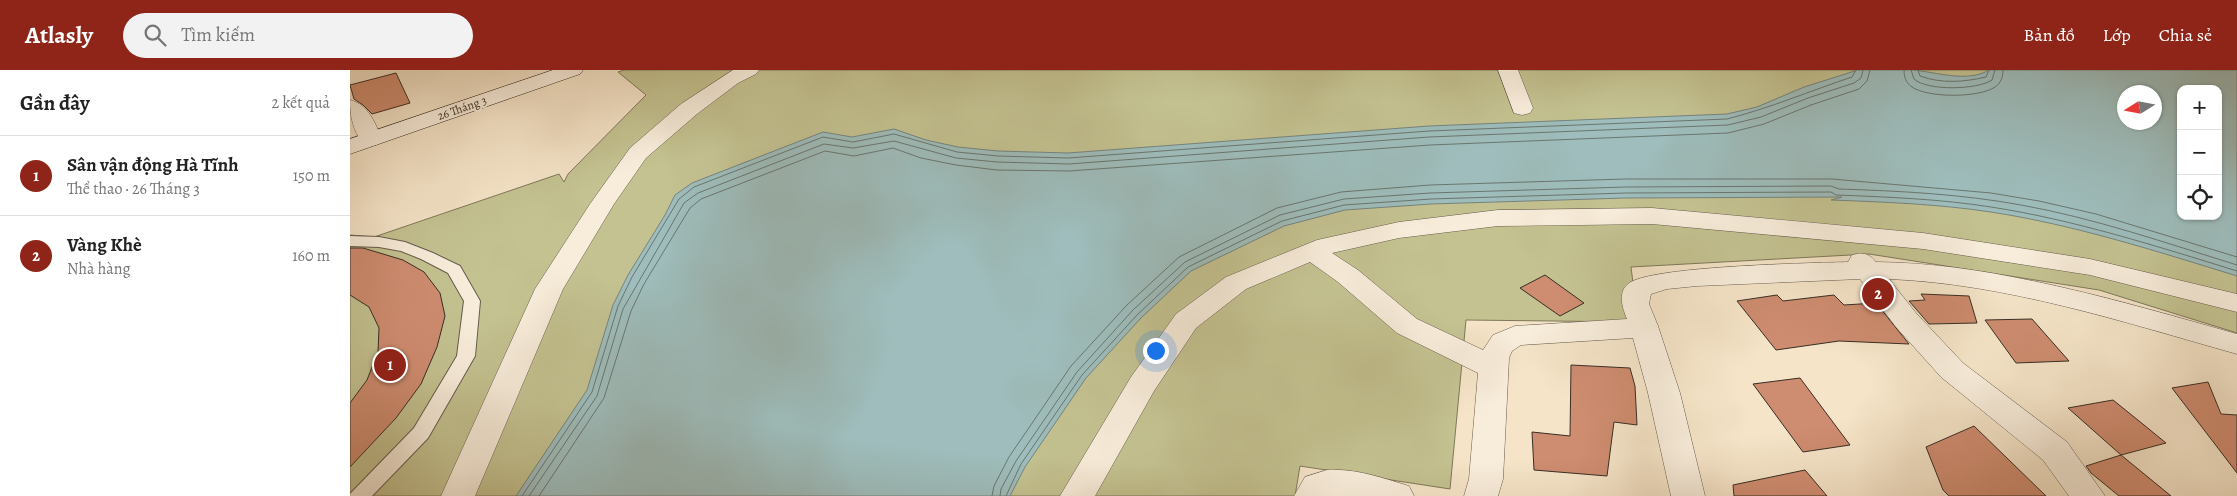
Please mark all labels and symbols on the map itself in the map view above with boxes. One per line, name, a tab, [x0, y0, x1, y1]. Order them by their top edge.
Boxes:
north arrow	[2117, 85, 2162, 130]
street label: 26 Tháng 3	[435, 92, 489, 124]
pin: 2	[1862, 275, 1894, 313]
your location	[1143, 338, 1169, 364]
pin: 1	[374, 346, 406, 384]

